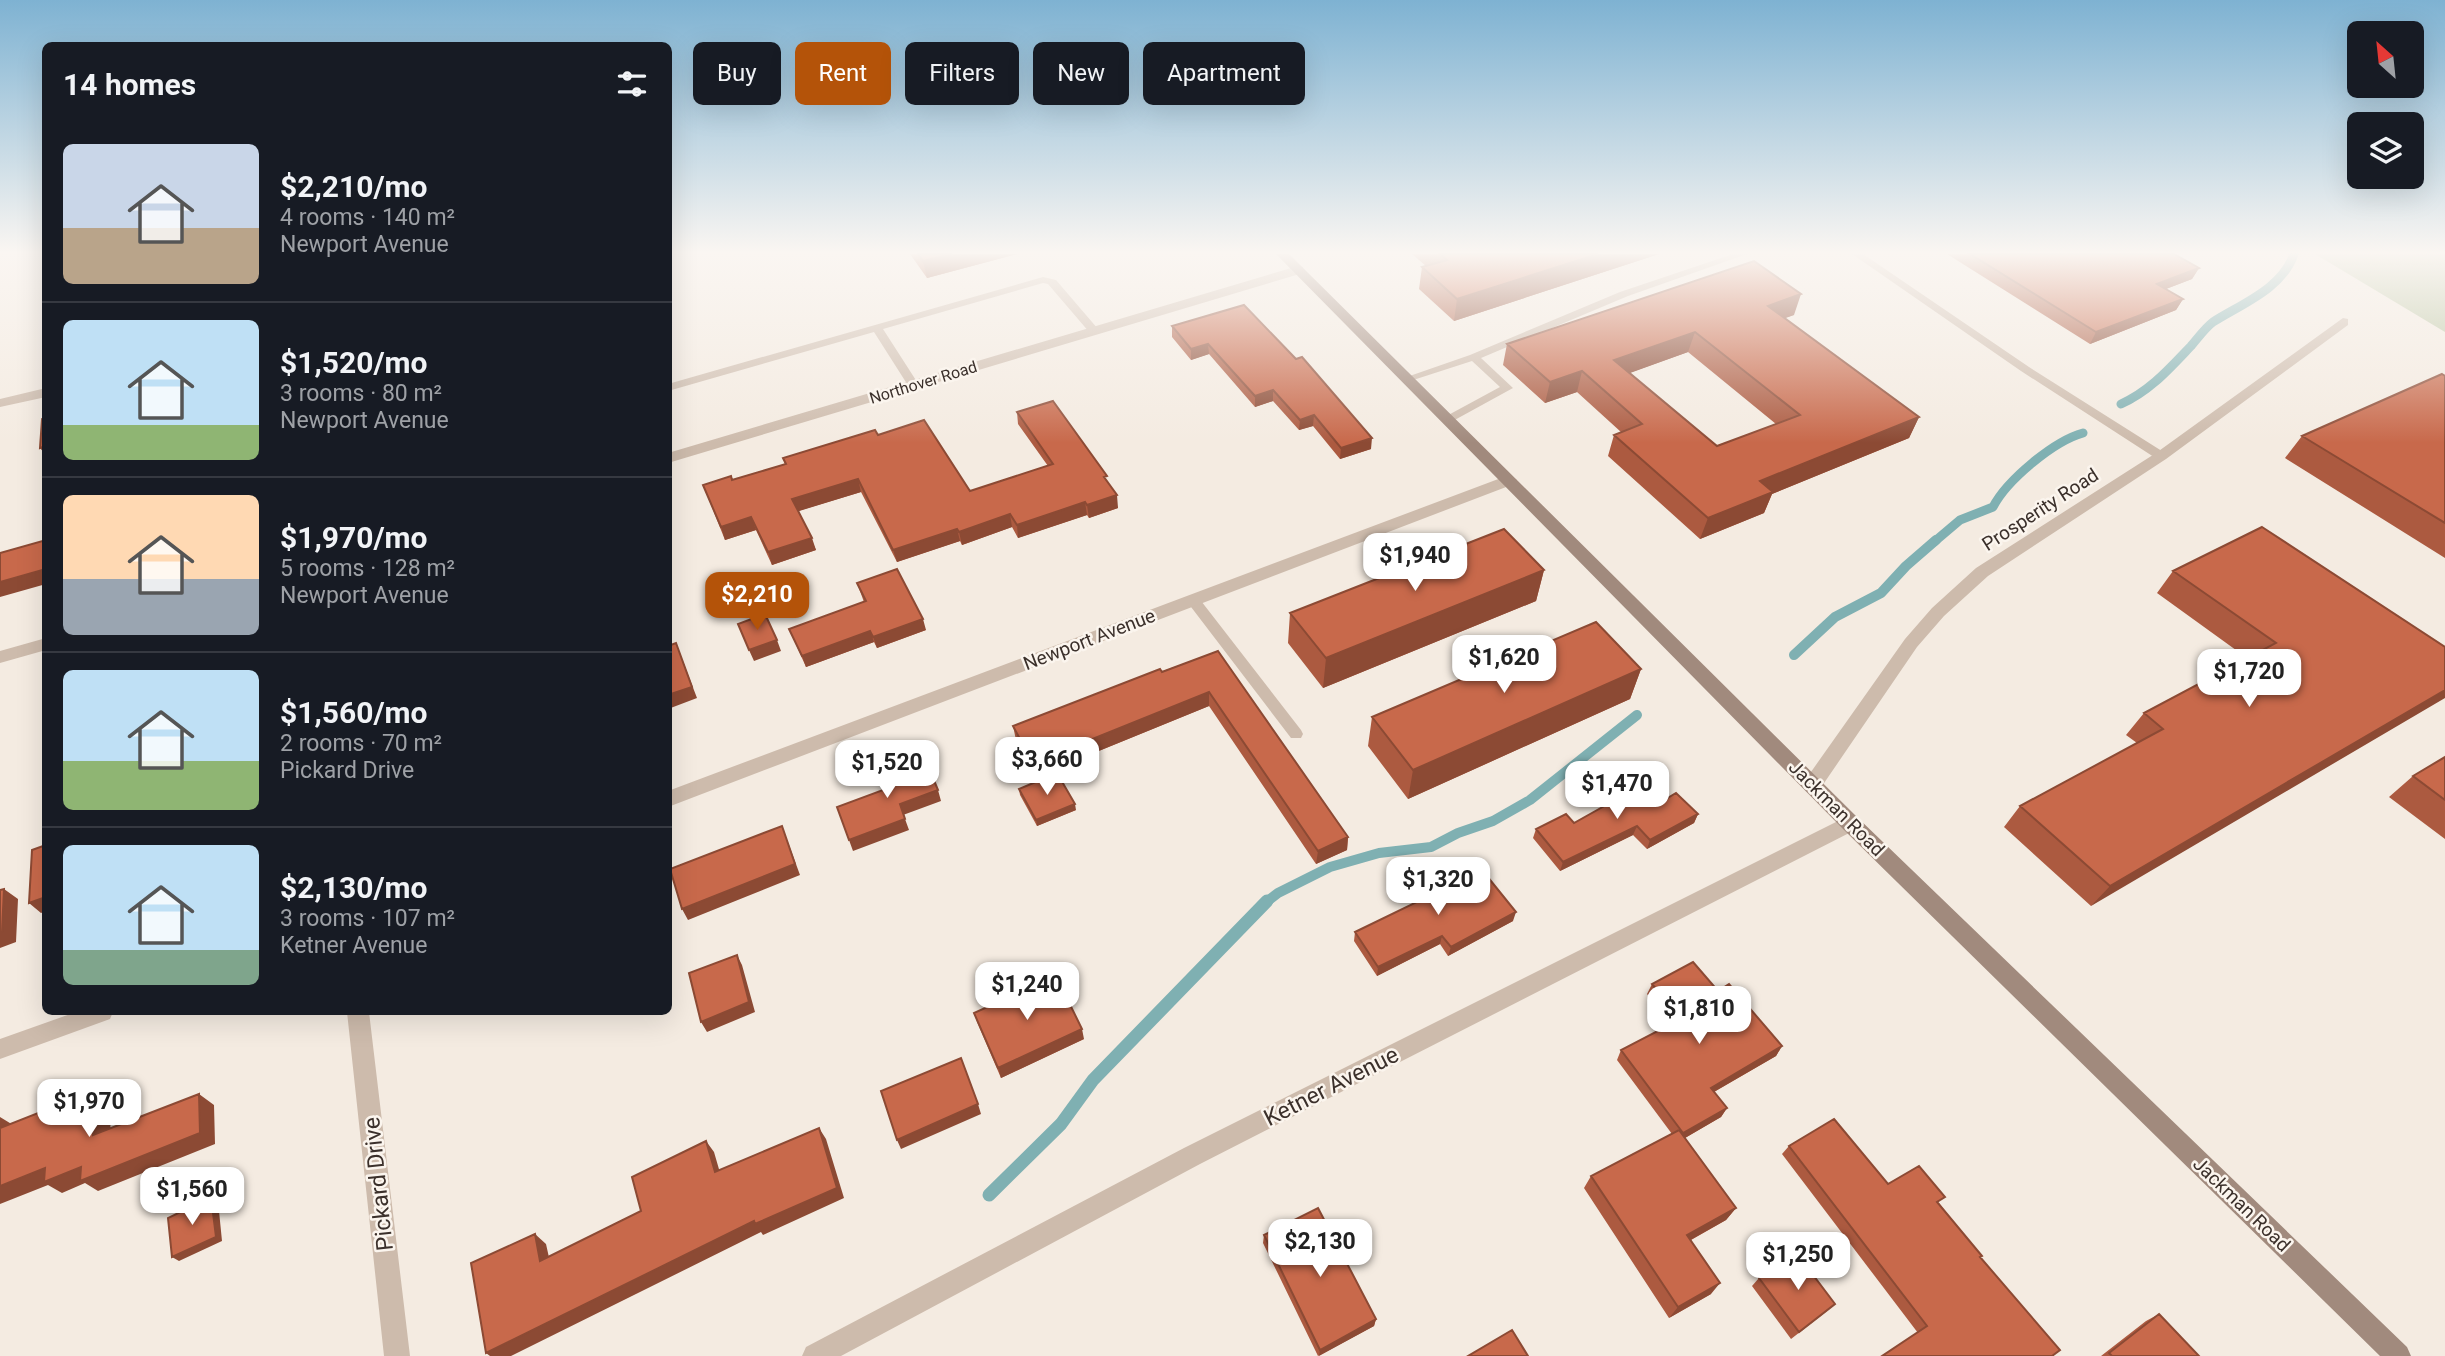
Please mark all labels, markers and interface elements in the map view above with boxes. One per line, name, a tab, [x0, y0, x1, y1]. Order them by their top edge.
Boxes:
north arrow	[2347, 21, 2424, 98]
map controls	[2347, 21, 2424, 189]
chip: Buy	[693, 42, 781, 105]
chip: Rent	[795, 42, 891, 105]
chip: Filters	[905, 42, 1019, 105]
chip: New	[1033, 42, 1129, 105]
chip: Apartment	[1143, 42, 1305, 105]
icon: filters	[613, 65, 651, 103]
text: 14 homes	[63, 67, 196, 102]
button: layers	[2347, 112, 2424, 189]
text: $2,210/mo	[280, 169, 428, 204]
icon: home	[119, 172, 203, 256]
text: 4 rooms · 140 m²	[280, 204, 455, 231]
text: Newport Avenue	[280, 231, 449, 258]
text: $1,520/mo	[280, 345, 428, 380]
icon: home	[119, 348, 203, 432]
street label: Northover Road	[867, 357, 979, 408]
text: 3 rooms · 80 m²	[280, 380, 442, 407]
text: Newport Avenue	[280, 407, 449, 434]
street label: Prosperity Road	[1978, 463, 2103, 556]
text: $1,970/mo	[280, 520, 428, 555]
icon: home	[119, 523, 203, 607]
pin: $1,940	[1358, 534, 1472, 593]
text: $1,940	[1379, 542, 1451, 569]
text: 5 rooms · 128 m²	[280, 555, 455, 582]
pin: $2,210	[700, 572, 814, 632]
text: $2,210	[721, 581, 793, 608]
text: Newport Avenue	[280, 582, 449, 609]
street label: Newport Avenue	[1020, 604, 1158, 675]
pin: $1,620	[1447, 636, 1561, 695]
text: $1,620	[1468, 644, 1540, 671]
pin: $1,720	[2192, 650, 2306, 709]
text: $1,720	[2213, 658, 2285, 685]
text: $1,560/mo	[280, 695, 428, 730]
icon: home	[119, 698, 203, 782]
text: 2 rooms · 70 m²	[280, 730, 442, 757]
pin: $3,660	[990, 738, 1104, 797]
pin: $1,520	[830, 740, 944, 800]
text: $3,660	[1011, 746, 1083, 773]
text: $1,520	[851, 749, 923, 776]
street label: Jackman Road	[1784, 756, 1889, 861]
text: Pickard Drive	[280, 757, 414, 784]
pin: $1,470	[1560, 762, 1674, 821]
text: $1,470	[1581, 770, 1653, 797]
pin: $1,320	[1381, 858, 1495, 917]
text: $1,320	[1402, 866, 1474, 893]
text: $2,130/mo	[280, 870, 428, 905]
icon: home	[119, 873, 203, 957]
text: 3 rooms · 107 m²	[280, 905, 455, 932]
text: Ketner Avenue	[280, 932, 427, 959]
pin: $1,240	[970, 962, 1084, 1022]
text: $1,240	[991, 971, 1063, 998]
pin: $1,810	[1642, 986, 1756, 1046]
text: $1,810	[1663, 995, 1735, 1022]
street label: Ketner Avenue	[1259, 1041, 1403, 1132]
pin: $1,970	[32, 1080, 146, 1139]
text: $1,970	[53, 1088, 125, 1115]
street label: Pickard Drive	[358, 1116, 399, 1252]
street label: Jackman Road	[2188, 1152, 2295, 1256]
pin: $1,560	[135, 1168, 249, 1227]
text: $1,560	[156, 1176, 228, 1203]
pin: $2,130	[1263, 1220, 1377, 1279]
text: $2,130	[1284, 1228, 1356, 1255]
pin: $1,250	[1741, 1232, 1855, 1292]
text: $1,250	[1762, 1241, 1834, 1268]

